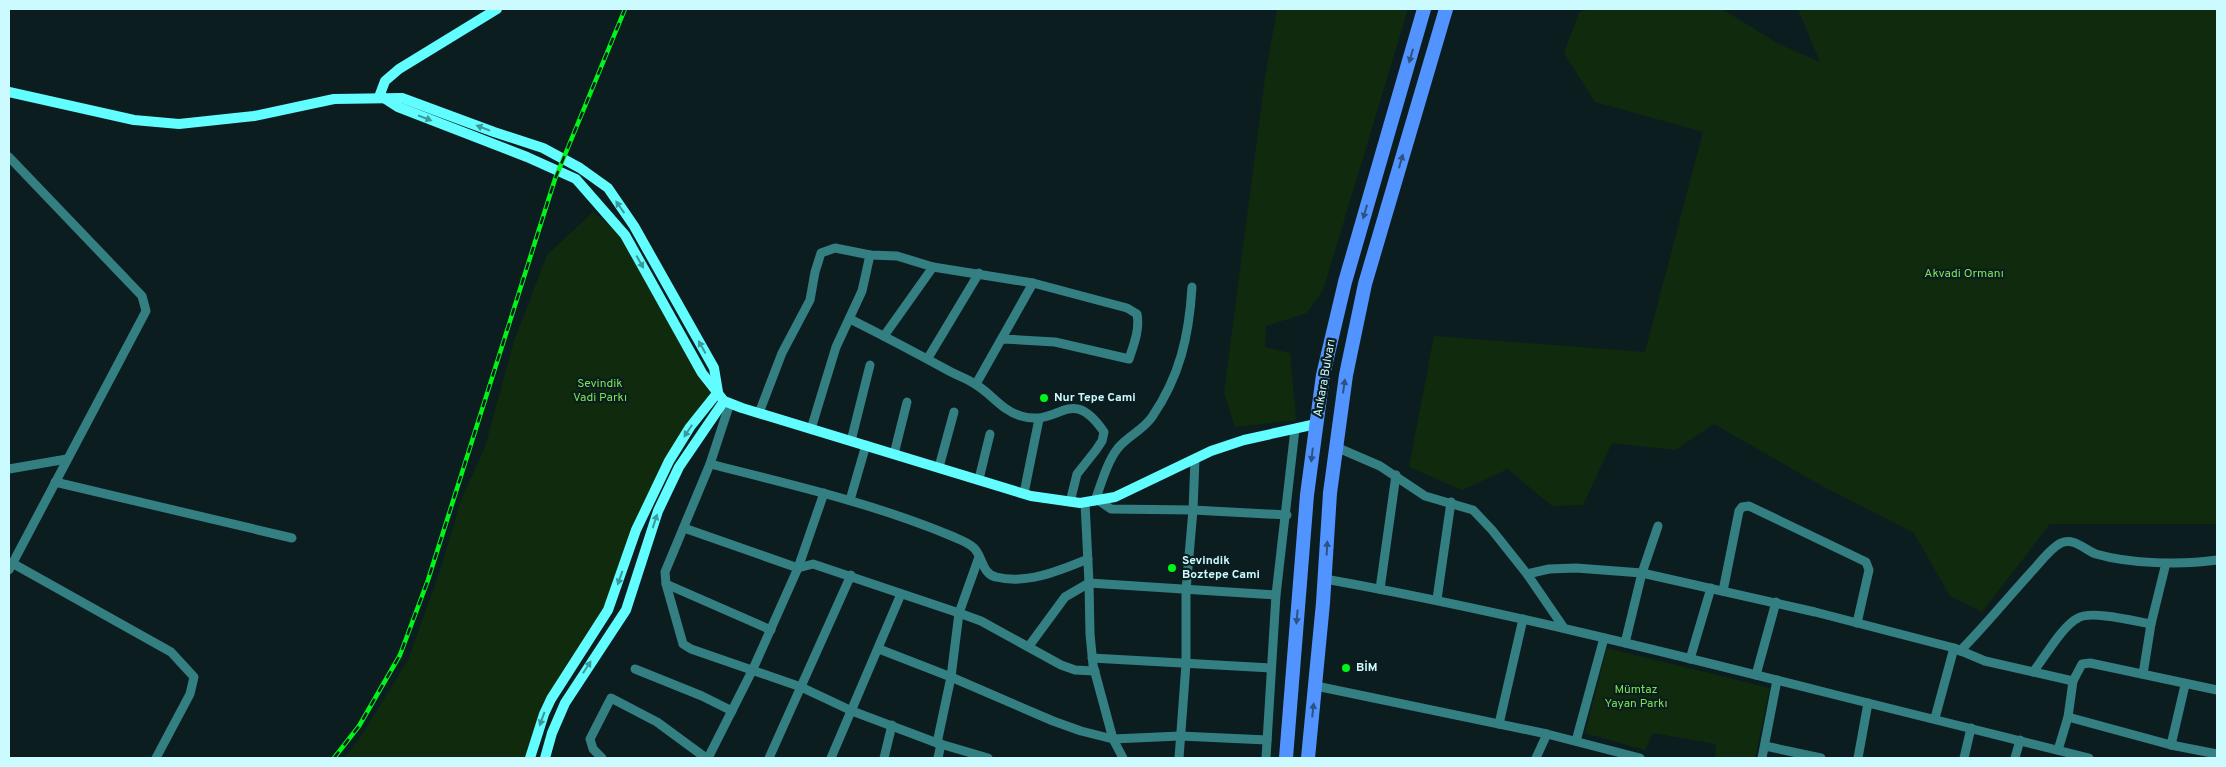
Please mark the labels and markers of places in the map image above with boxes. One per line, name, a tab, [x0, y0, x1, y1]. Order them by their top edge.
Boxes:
place label: Nur Tepe Cami	[1054, 390, 1136, 406]
marker: Nur Tepe Cami	[1038, 392, 1050, 404]
place label: Sevindik Boztepe Cami	[1182, 553, 1260, 583]
marker: Sevindik Boztepe Cami	[1166, 562, 1178, 574]
place label: BİM	[1356, 660, 1377, 676]
marker: BİM	[1340, 662, 1352, 674]

